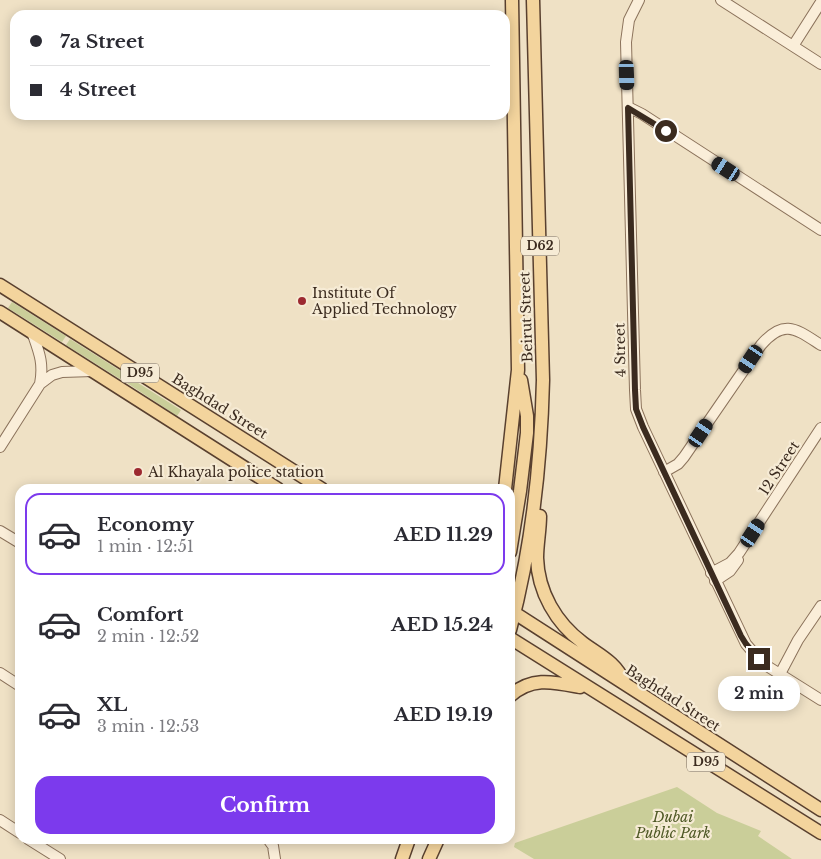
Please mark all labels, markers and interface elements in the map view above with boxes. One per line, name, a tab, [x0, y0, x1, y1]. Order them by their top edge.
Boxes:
text: 7a Street	[60, 30, 144, 53]
car	[618, 60, 635, 90]
text: 4 Street	[60, 78, 136, 101]
route start	[655, 120, 677, 142]
car	[709, 155, 742, 183]
road number: D62	[521, 237, 559, 256]
street label: Beirut Street	[515, 271, 537, 363]
place label: Institute Of Applied Technology	[311, 284, 457, 318]
marker: Institute Of Applied Technology	[296, 295, 308, 307]
street label: 4 Street	[611, 322, 629, 377]
car	[736, 342, 765, 376]
road number: D95	[121, 363, 159, 382]
street label: Baghdad Street	[169, 369, 272, 443]
car	[686, 416, 715, 450]
street label: 12 Street	[755, 437, 804, 498]
place label: Al Khayala police station	[147, 463, 324, 481]
marker: Al Khayala police station	[132, 466, 144, 478]
icon: car	[37, 512, 82, 557]
text: Economy	[97, 513, 194, 536]
car	[738, 516, 767, 550]
text: AED 11.29	[394, 523, 493, 546]
text: 1 min · 12:51	[97, 536, 194, 556]
icon: car	[37, 602, 82, 647]
text: Comfort	[97, 603, 184, 626]
text: AED 15.24	[391, 613, 493, 636]
text: 2 min · 12:52	[97, 626, 199, 646]
route end	[748, 648, 770, 670]
street label: Baghdad Street	[622, 661, 724, 736]
callout: 2 min	[718, 676, 800, 712]
text: 2 min	[734, 683, 784, 703]
icon: car	[37, 692, 82, 737]
text: XL	[97, 693, 127, 716]
text: AED 19.19	[394, 703, 493, 726]
text: 3 min · 12:53	[97, 716, 199, 736]
road number: D95	[687, 752, 725, 772]
button: Confirm	[35, 776, 495, 834]
park label: Dubai Public Park	[635, 808, 710, 842]

